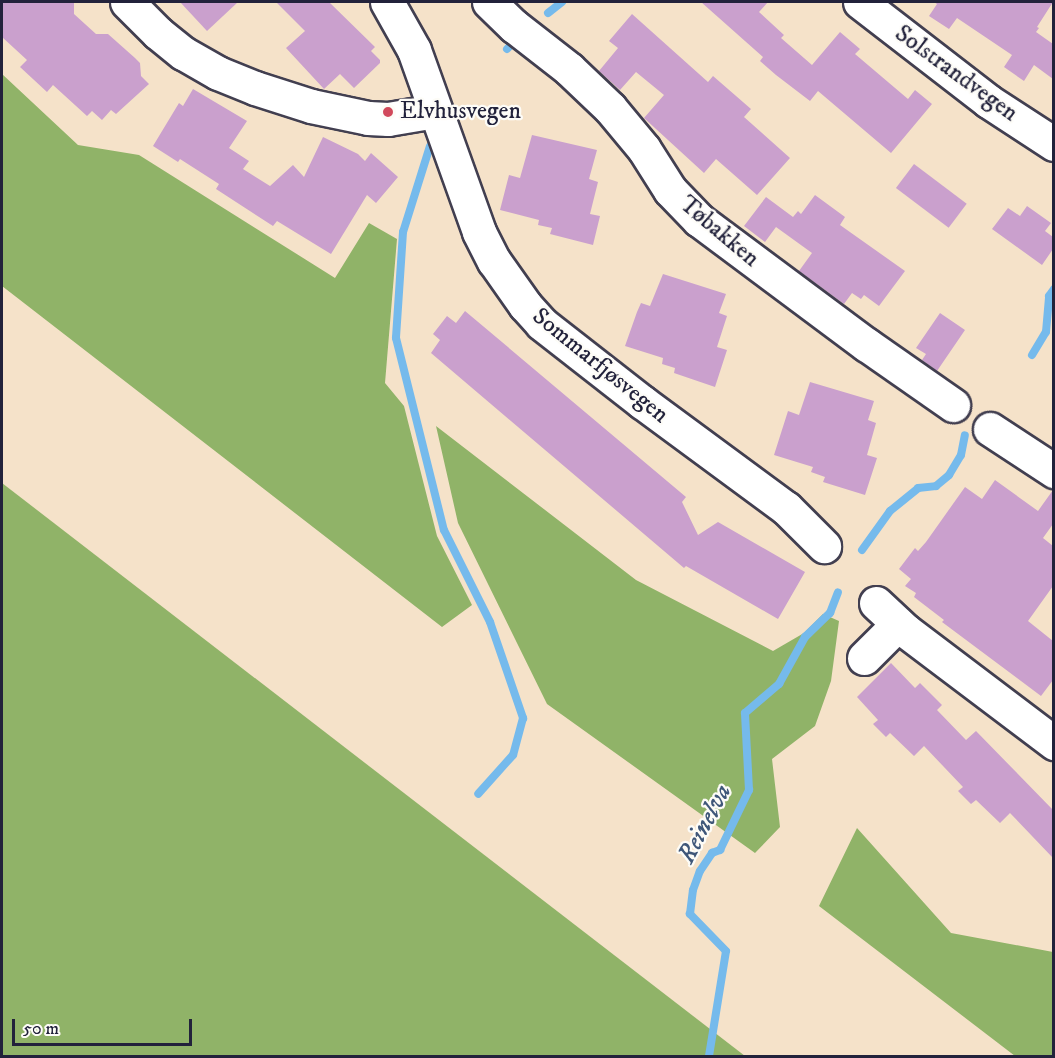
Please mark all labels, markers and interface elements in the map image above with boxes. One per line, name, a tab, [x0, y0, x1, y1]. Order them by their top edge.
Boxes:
street label: Solstrandvegen	[889, 20, 1023, 128]
place label: Elvhusvegen	[400, 98, 521, 126]
marker: Elvhusvegen	[381, 105, 395, 119]
street label: Tøbakken	[673, 190, 765, 274]
street label: Sommarfjøsvegen	[526, 302, 674, 430]
water label: Reinelva	[671, 779, 739, 869]
scale bar	[15, 1007, 195, 1045]
text: 50 m	[23, 1018, 59, 1040]

